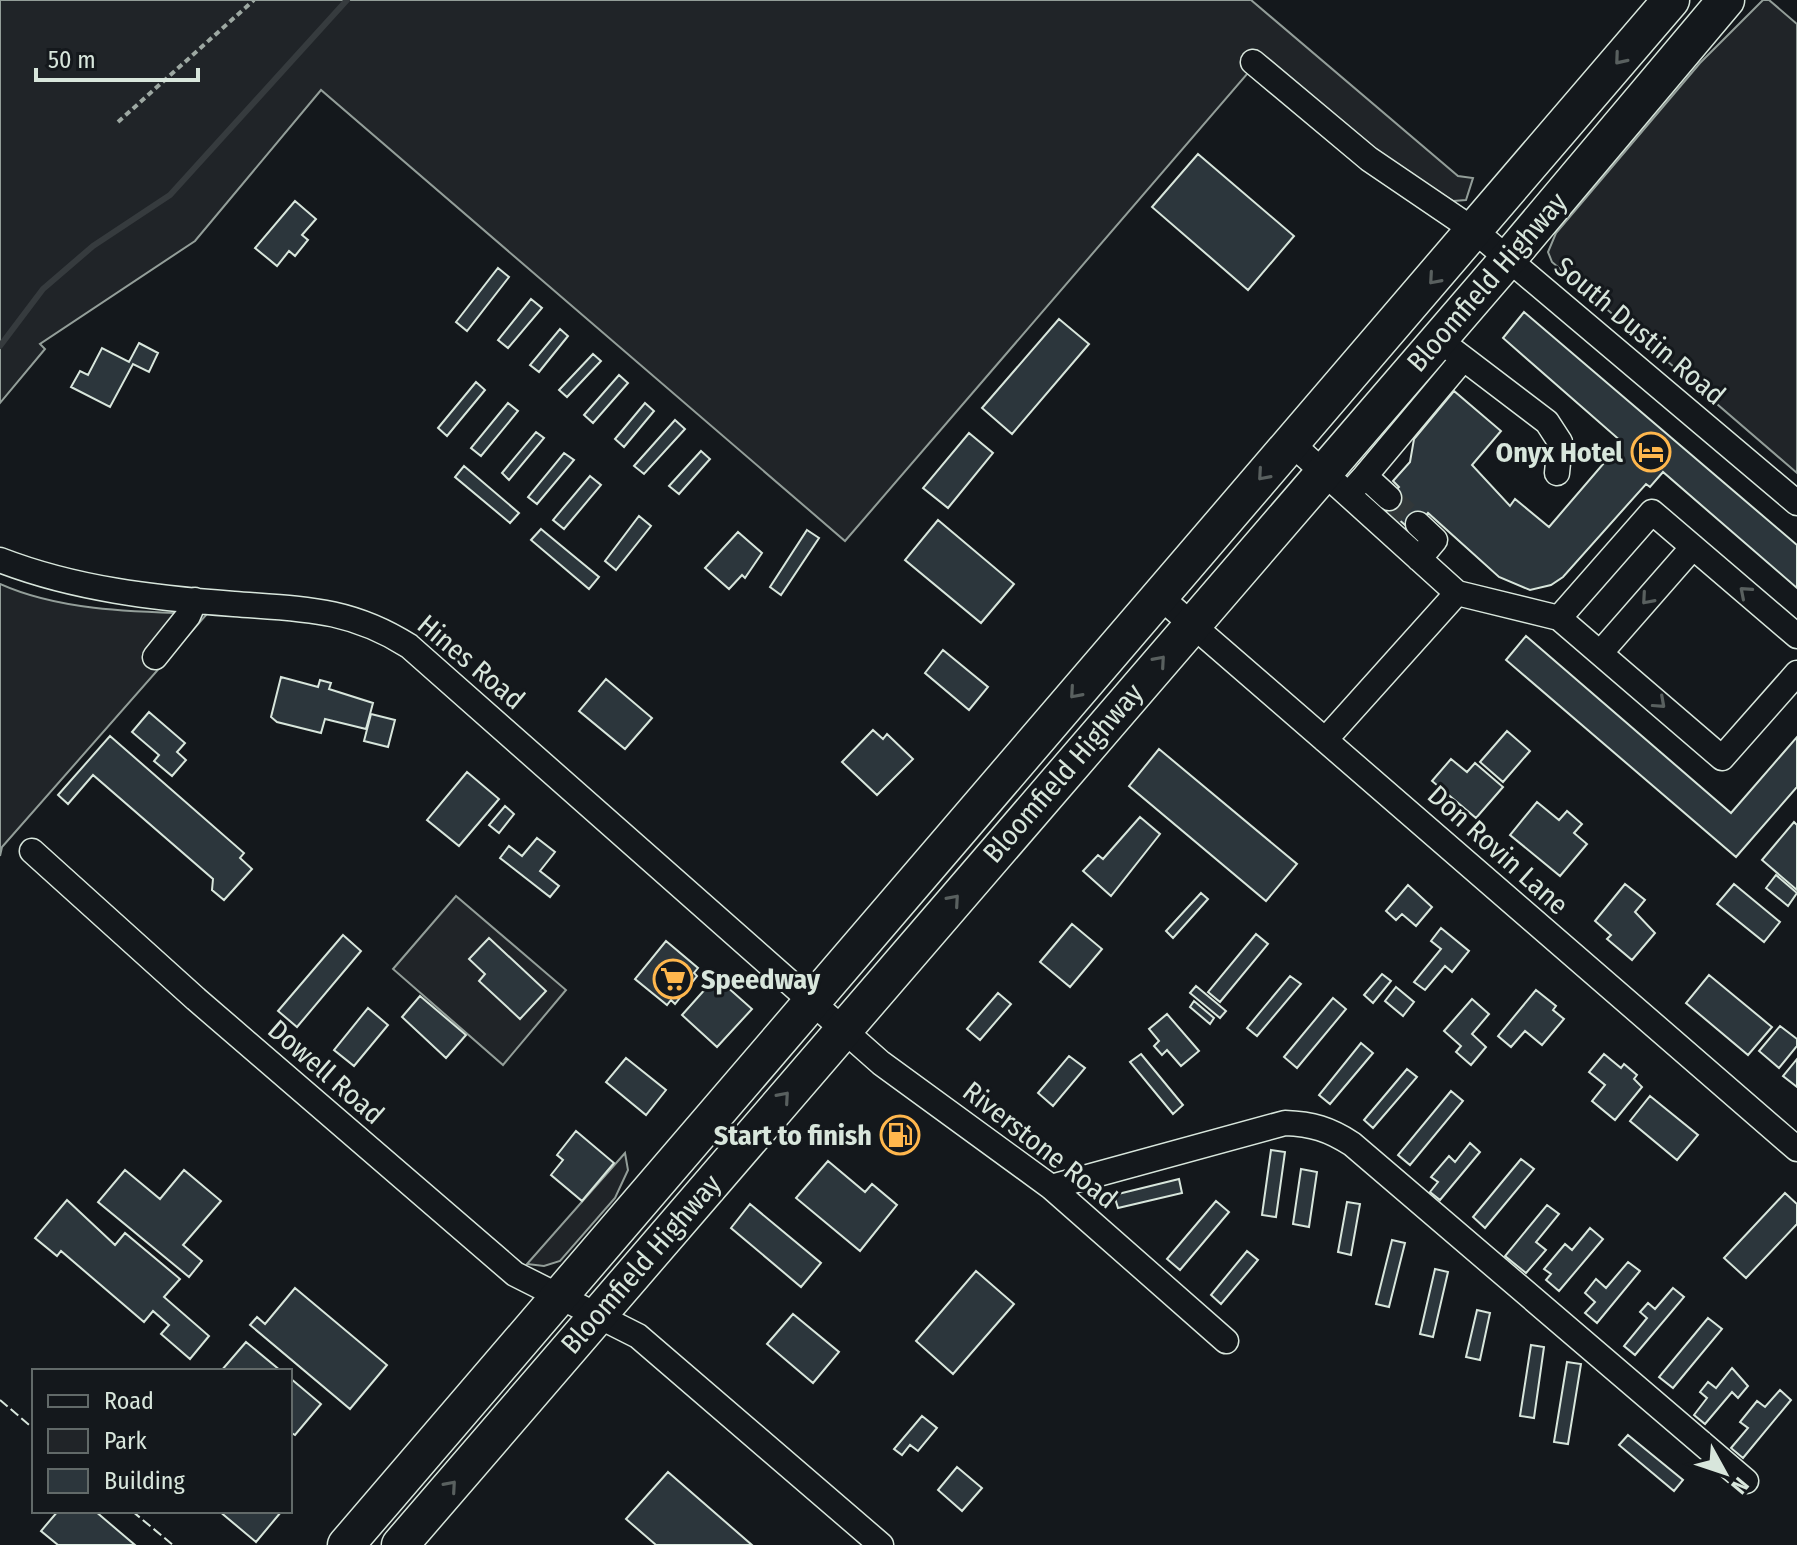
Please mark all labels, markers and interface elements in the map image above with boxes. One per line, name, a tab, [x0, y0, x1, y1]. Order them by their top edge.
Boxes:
scale bar	[36, 32, 198, 82]
text: 50 m	[48, 46, 96, 74]
one-way arrow	[1616, 50, 1630, 65]
street label: Bloomfield Highway	[1400, 185, 1574, 378]
street label: South Dustin Road	[1548, 250, 1732, 412]
one-way arrow	[1429, 269, 1443, 284]
hotel icon: Onyx Hotel	[1630, 431, 1672, 473]
place label: Onyx Hotel	[1496, 436, 1623, 469]
one-way arrow	[1259, 466, 1273, 481]
one-way arrow	[1740, 587, 1754, 601]
one-way arrow	[1643, 590, 1657, 605]
street label: Hines Road	[411, 608, 531, 716]
one-way arrow	[1150, 655, 1165, 670]
street label: Bloomfield Highway	[976, 676, 1150, 869]
one-way arrow	[1071, 684, 1085, 699]
one-way arrow	[1650, 693, 1665, 708]
street label: Don Rovin Lane	[1421, 778, 1575, 922]
one-way arrow	[944, 895, 959, 909]
supermarket icon: Speedway	[652, 958, 694, 1000]
place label: Speedway	[701, 963, 821, 996]
street label: Dowell Road	[261, 1013, 391, 1131]
street label: Riverstone Road	[956, 1075, 1124, 1215]
one-way arrow	[774, 1092, 789, 1106]
fuel station icon: Start to finish	[879, 1114, 921, 1156]
place label: Start to finish	[714, 1119, 872, 1152]
street label: Bloomfield Highway	[554, 1167, 728, 1360]
legend	[32, 1369, 292, 1513]
text: Road	[104, 1387, 154, 1415]
text: Park	[104, 1427, 147, 1455]
north arrow	[1685, 1433, 1765, 1513]
text: Building	[104, 1467, 186, 1495]
text: N	[1725, 1472, 1755, 1499]
one-way arrow	[441, 1480, 456, 1495]

